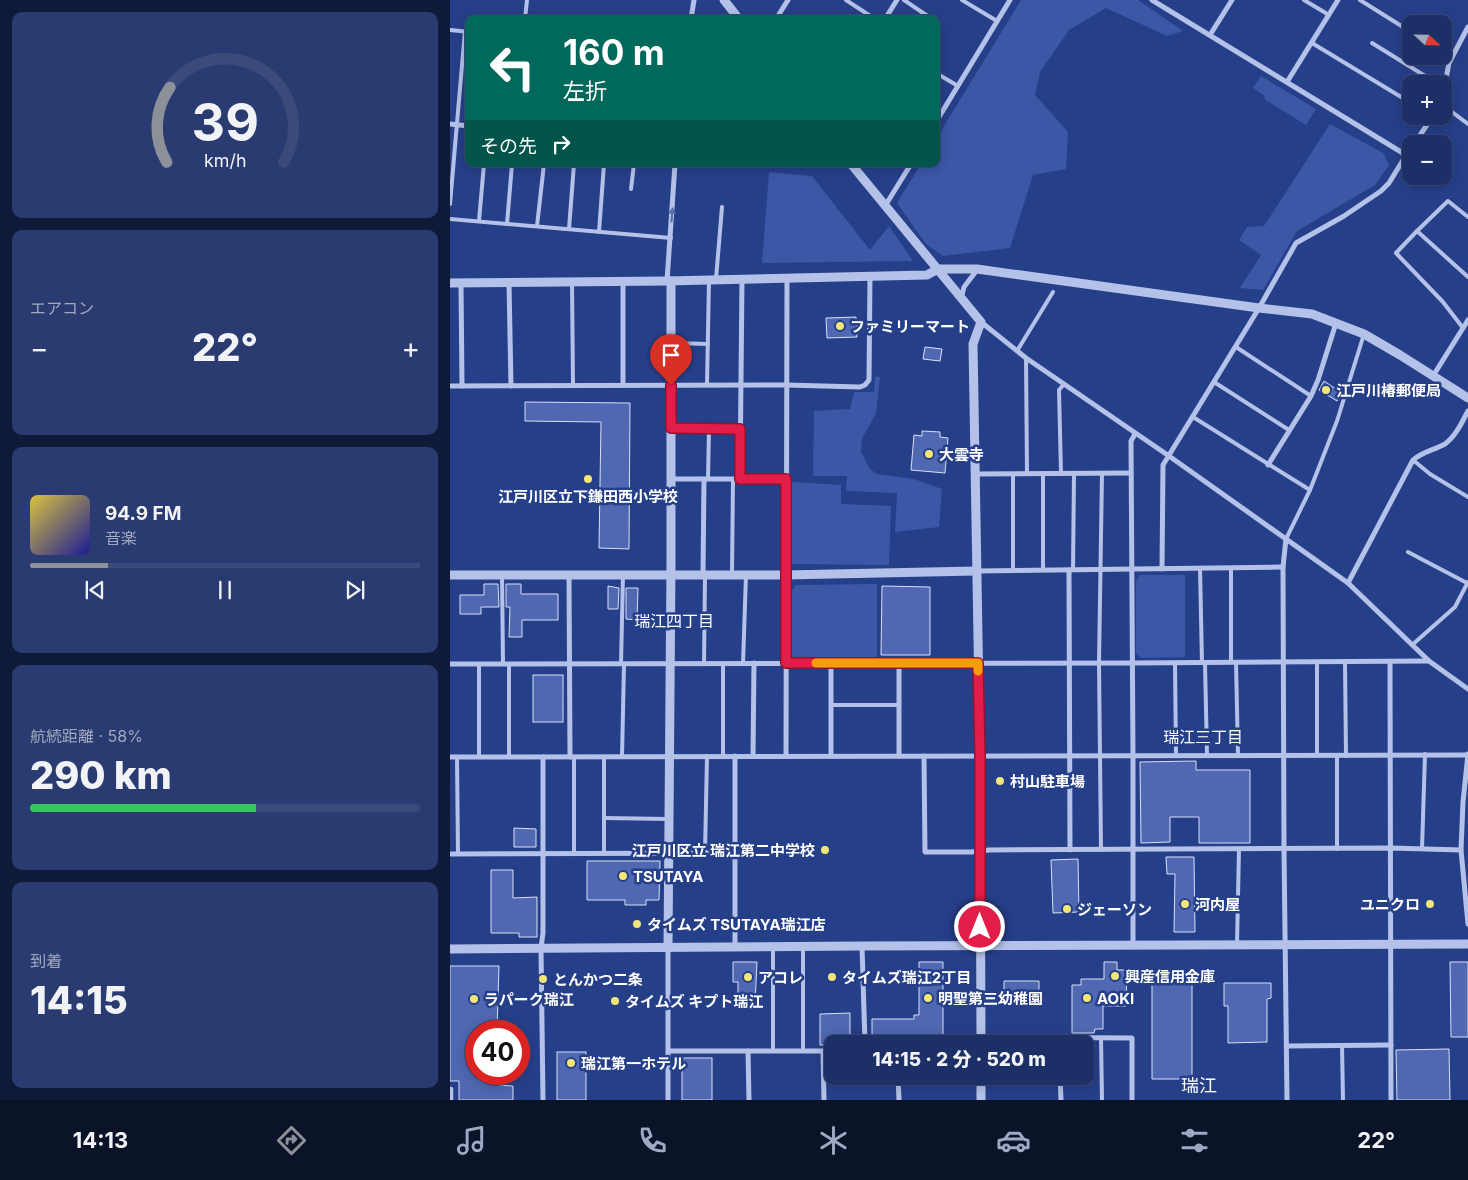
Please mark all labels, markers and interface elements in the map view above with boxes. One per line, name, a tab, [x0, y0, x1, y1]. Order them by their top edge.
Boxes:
north arrow	[1402, 15, 1452, 65]
map controls	[1402, 15, 1452, 185]
text: 160 m	[563, 31, 665, 73]
icon: left	[480, 35, 545, 100]
button: +	[1402, 75, 1452, 125]
text: 左折	[563, 78, 607, 104]
text: 39	[191, 91, 259, 154]
icon: right	[547, 130, 575, 158]
text: その先	[480, 135, 537, 158]
button: −	[1402, 135, 1452, 185]
text: km/h	[204, 150, 246, 171]
one-way arrow	[669, 207, 677, 223]
text: エアコン	[30, 298, 94, 318]
place label: ファミリーマート	[850, 317, 970, 336]
marker: ファミリーマート	[834, 320, 846, 332]
text: 22°	[192, 324, 258, 370]
text: −	[30, 331, 49, 365]
text: +	[401, 331, 420, 365]
pin	[650, 334, 692, 385]
icon: arrive	[657, 341, 685, 369]
place label: 江戸川椿郵便局	[1336, 381, 1441, 400]
marker: 江戸川椿郵便局	[1320, 384, 1332, 396]
place label: 大雲寺	[939, 445, 984, 464]
marker: 大雲寺	[923, 448, 935, 460]
marker: 江戸川区立下鎌田西小学校	[582, 473, 594, 485]
place label: 江戸川区立下鎌田西小学校	[498, 487, 678, 506]
text: 94.9 FM	[105, 502, 181, 525]
text: 音楽	[105, 528, 137, 548]
icon: previous	[81, 576, 109, 604]
icon: pause	[211, 576, 239, 604]
icon: next	[341, 576, 369, 604]
district label: 瑞江四丁目	[634, 611, 714, 631]
text: 航続距離 · 58%	[30, 726, 143, 746]
district label: 瑞江三丁目	[1163, 727, 1243, 747]
text: 290 km	[30, 752, 172, 798]
place label: 村山駐車場	[1010, 772, 1085, 791]
marker: 村山駐車場	[994, 775, 1006, 787]
place label: 江戸川区立 瑞江第二中学校	[631, 841, 815, 860]
marker: 江戸川区立 瑞江第二中学校	[819, 844, 831, 856]
place label: TSUTAYA	[633, 867, 704, 886]
marker: TSUTAYA	[617, 870, 629, 882]
place label: 河内屋	[1195, 895, 1240, 914]
place label: ユニクロ	[1360, 895, 1420, 914]
marker: 河内屋	[1179, 898, 1191, 910]
marker: ユニクロ	[1424, 898, 1436, 910]
position arrow	[953, 900, 1005, 952]
place label: ジェーソン	[1077, 900, 1152, 919]
marker: ジェーソン	[1061, 903, 1073, 915]
place label: タイムズ TSUTAYA瑞江店	[647, 915, 826, 934]
marker: タイムズ TSUTAYA瑞江店	[631, 918, 643, 930]
text: 到着	[30, 951, 62, 971]
place label: 興産信用金庫	[1125, 967, 1215, 986]
place label: アコレ	[758, 968, 803, 987]
place label: タイムズ瑞江2丁目	[842, 968, 971, 987]
place label: とんかつ二条	[553, 970, 643, 989]
marker: 興産信用金庫	[1109, 970, 1121, 982]
marker: アコレ	[742, 971, 754, 983]
marker: タイムズ瑞江2丁目	[826, 971, 838, 983]
marker: とんかつ二条	[537, 973, 549, 985]
text: 14:15	[30, 977, 128, 1023]
place label: 明聖第三幼稚園	[938, 989, 1043, 1008]
place label: AOKI	[1097, 989, 1134, 1008]
place label: ラパーク瑞江	[484, 990, 574, 1009]
place label: タイムズ キプト瑞江	[625, 992, 763, 1011]
marker: 明聖第三幼稚園	[922, 992, 934, 1004]
marker: AOKI	[1081, 992, 1093, 1004]
marker: ラパーク瑞江	[468, 993, 480, 1005]
marker: タイムズ キプト瑞江	[609, 995, 621, 1007]
speed limit sign: 40	[465, 1020, 530, 1085]
text: 14:15 · 2 分 · 520 m	[872, 1048, 1046, 1071]
place label: 瑞江第一ホテル	[581, 1054, 686, 1073]
marker: 瑞江第一ホテル	[565, 1057, 577, 1069]
district label: 瑞江	[1181, 1075, 1217, 1096]
icon: directions	[274, 1123, 309, 1158]
icon: music	[454, 1123, 489, 1158]
icon: phone	[635, 1123, 670, 1158]
icon: climate	[816, 1123, 851, 1158]
icon: car	[996, 1123, 1031, 1158]
icon: filters	[1177, 1123, 1212, 1158]
text: 14:13	[73, 1127, 128, 1153]
text: 22°	[1357, 1127, 1395, 1153]

